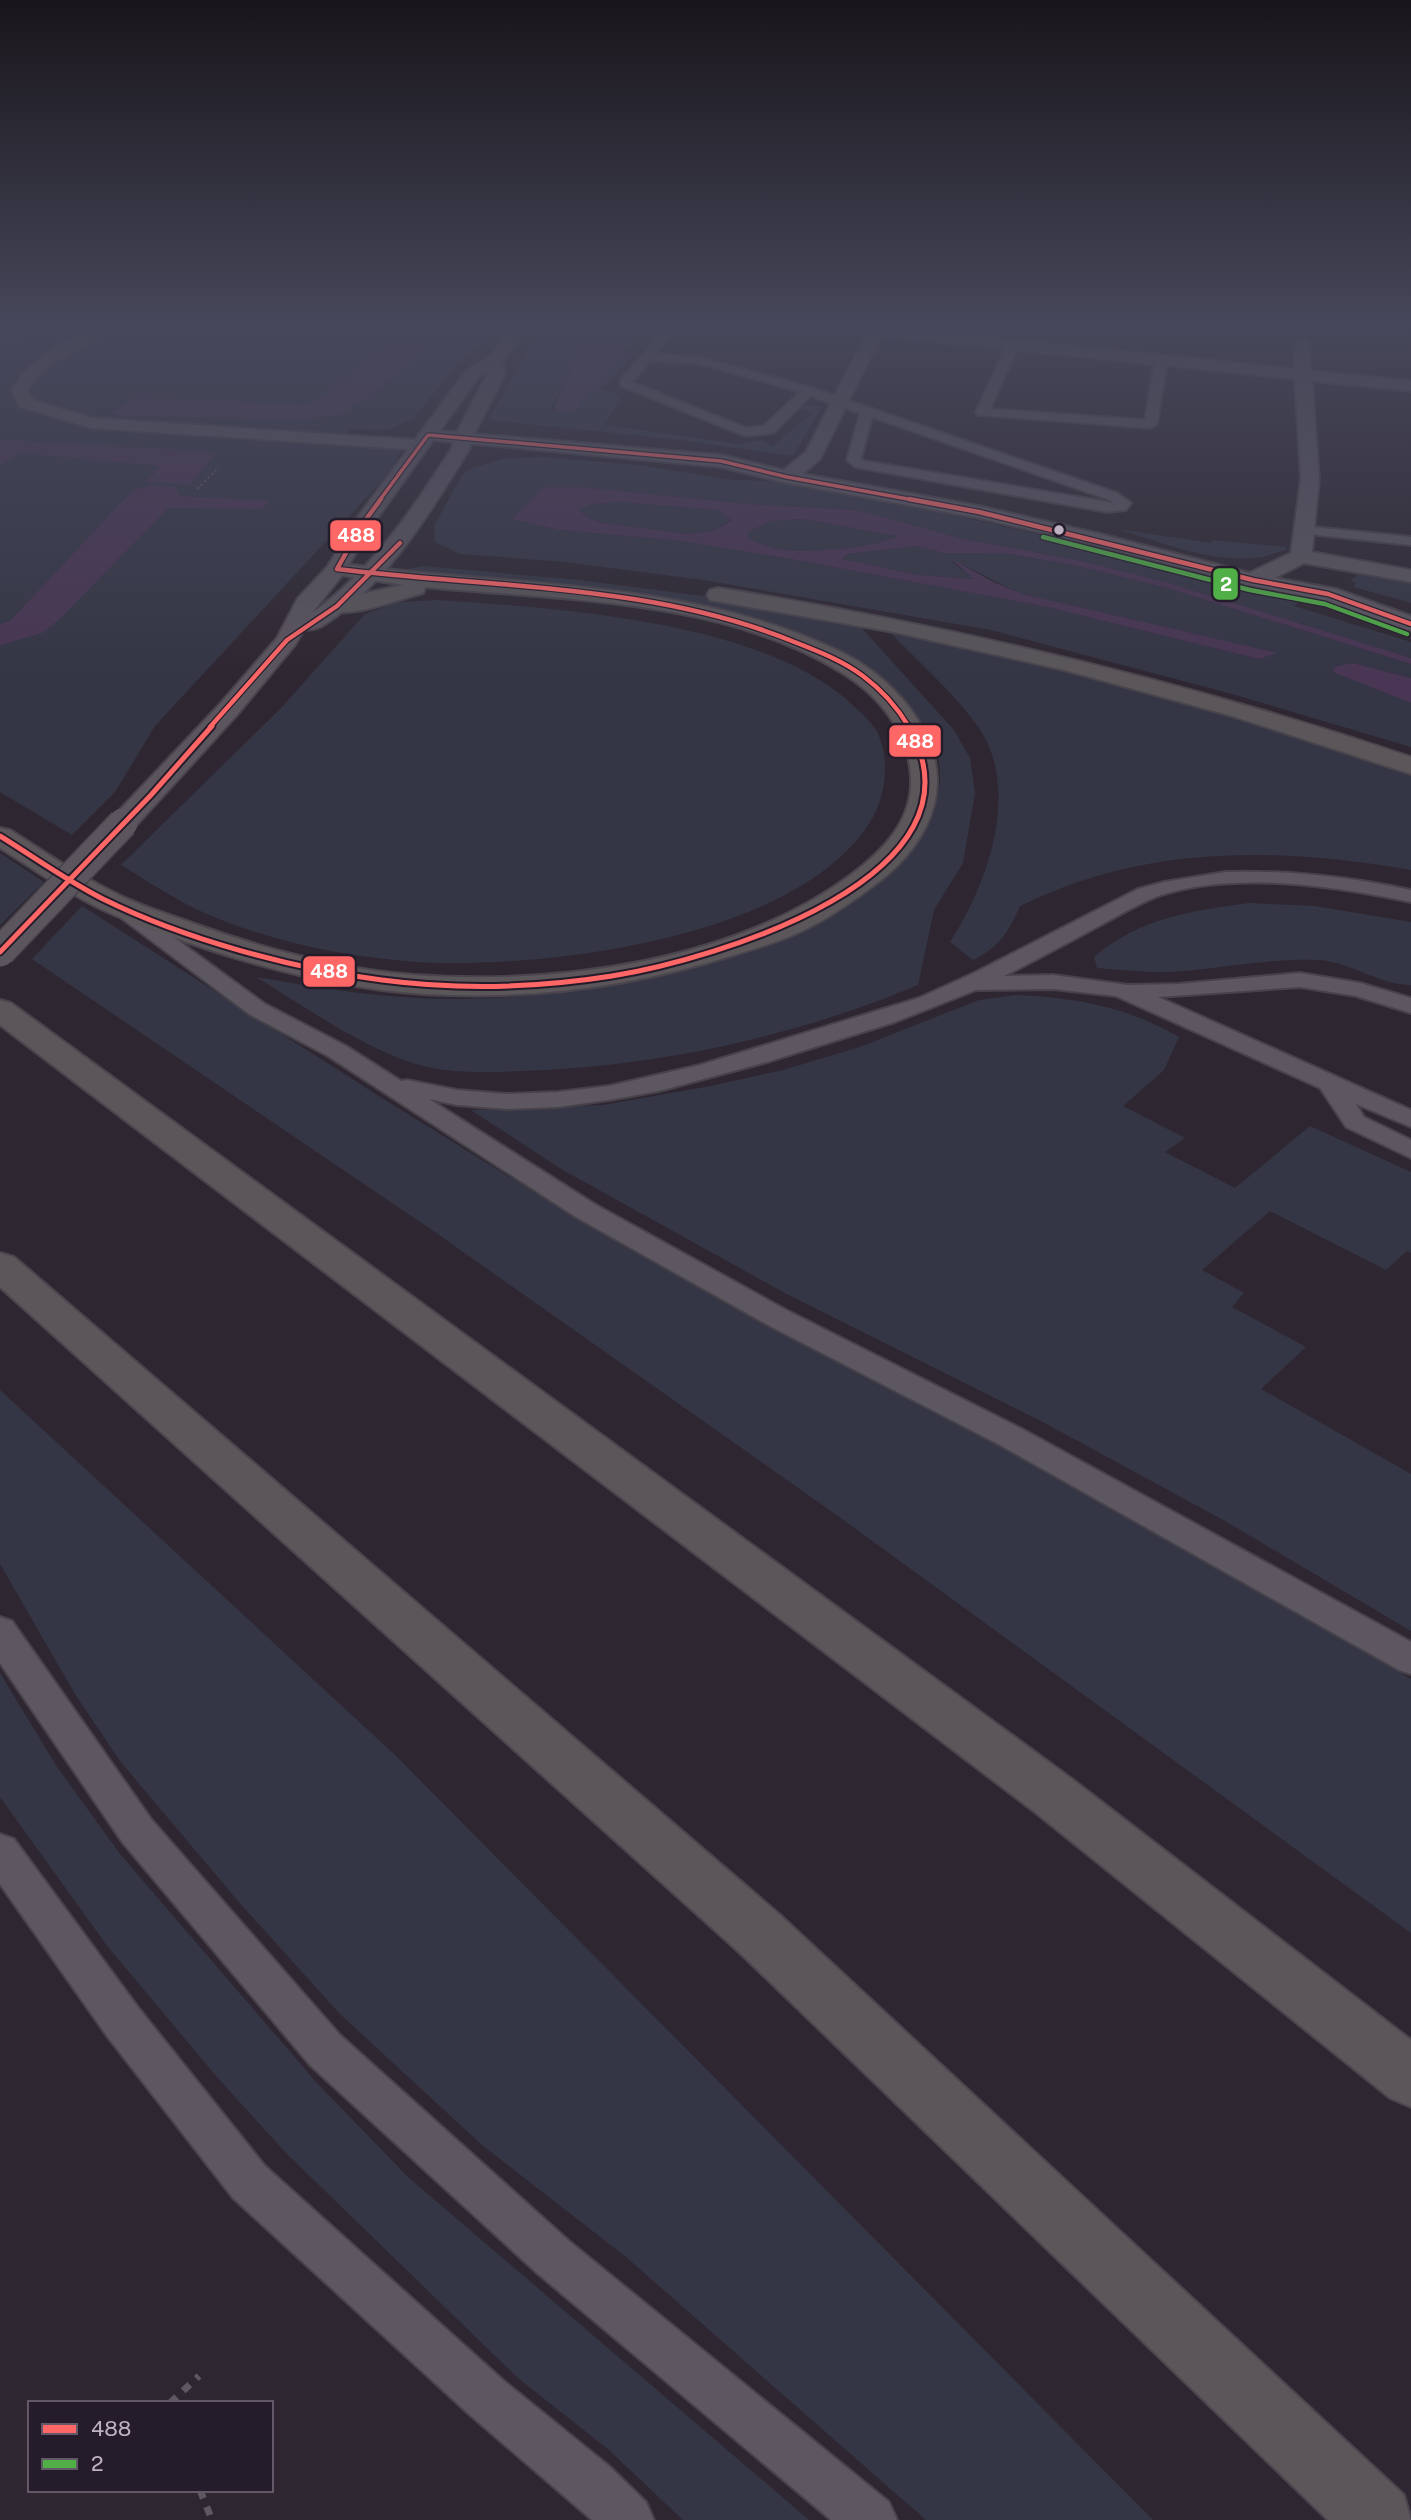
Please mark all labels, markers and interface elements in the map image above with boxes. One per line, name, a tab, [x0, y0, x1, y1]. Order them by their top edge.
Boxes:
line badge: 488	[329, 519, 382, 552]
unlabelled marker	[1052, 523, 1066, 537]
text: 488	[337, 524, 375, 546]
line badge: 2	[1212, 567, 1239, 601]
text: 2	[1220, 573, 1232, 595]
line badge: 488	[888, 724, 942, 758]
text: 488	[896, 730, 934, 752]
line badge: 488	[302, 955, 356, 988]
text: 488	[310, 960, 348, 982]
legend	[28, 2401, 273, 2492]
text: 488	[91, 2416, 131, 2441]
text: 2	[91, 2451, 104, 2476]

